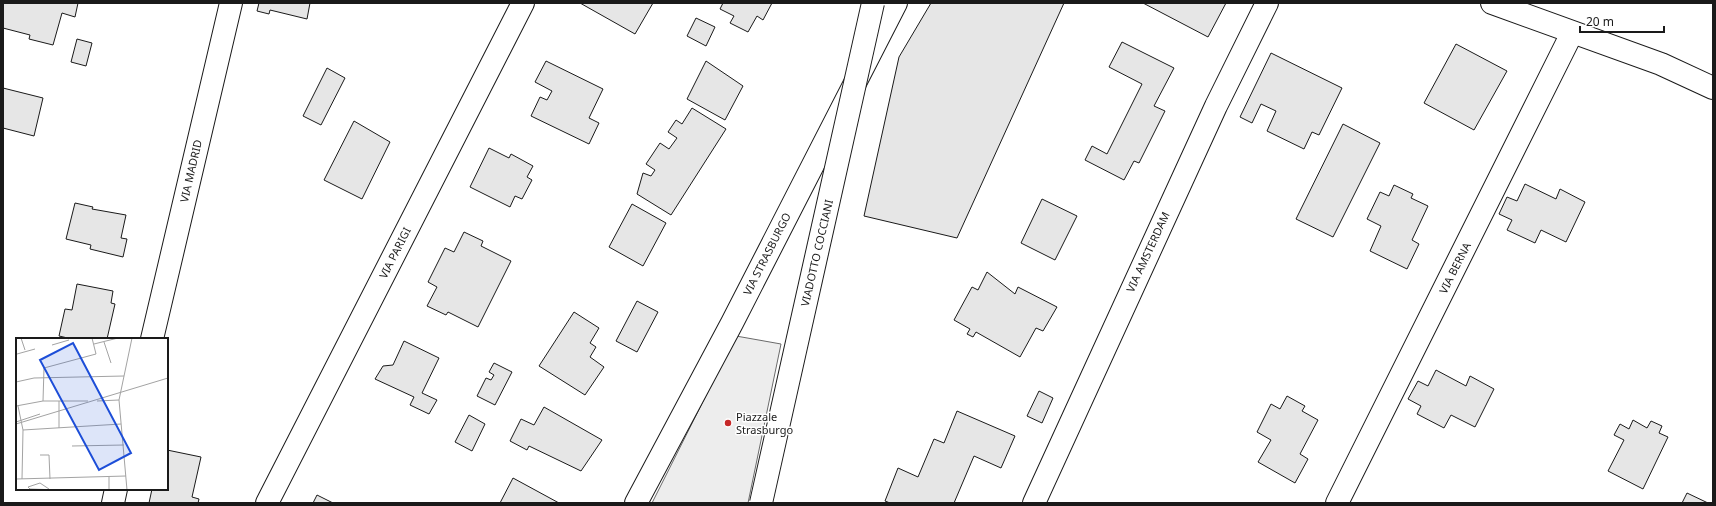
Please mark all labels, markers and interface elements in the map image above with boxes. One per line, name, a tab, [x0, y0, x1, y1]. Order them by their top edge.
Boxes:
scale bar	[1580, 8, 1664, 34]
text: 20 m	[1586, 13, 1614, 30]
street label: VIA MADRID	[176, 138, 205, 204]
street label: VIADOTTO COCCIANI	[797, 198, 836, 308]
street label: VIA AMSTERDAM	[1122, 209, 1173, 294]
street label: VIA STRASBURGO	[739, 210, 794, 298]
street label: VIA PARIGI	[375, 224, 414, 281]
street label: VIA BERNA	[1435, 239, 1474, 296]
inset map	[16, 338, 168, 490]
place label: Piazzale Strasburgo	[736, 409, 794, 437]
marker: Piazzale Strasburgo	[723, 418, 733, 428]

